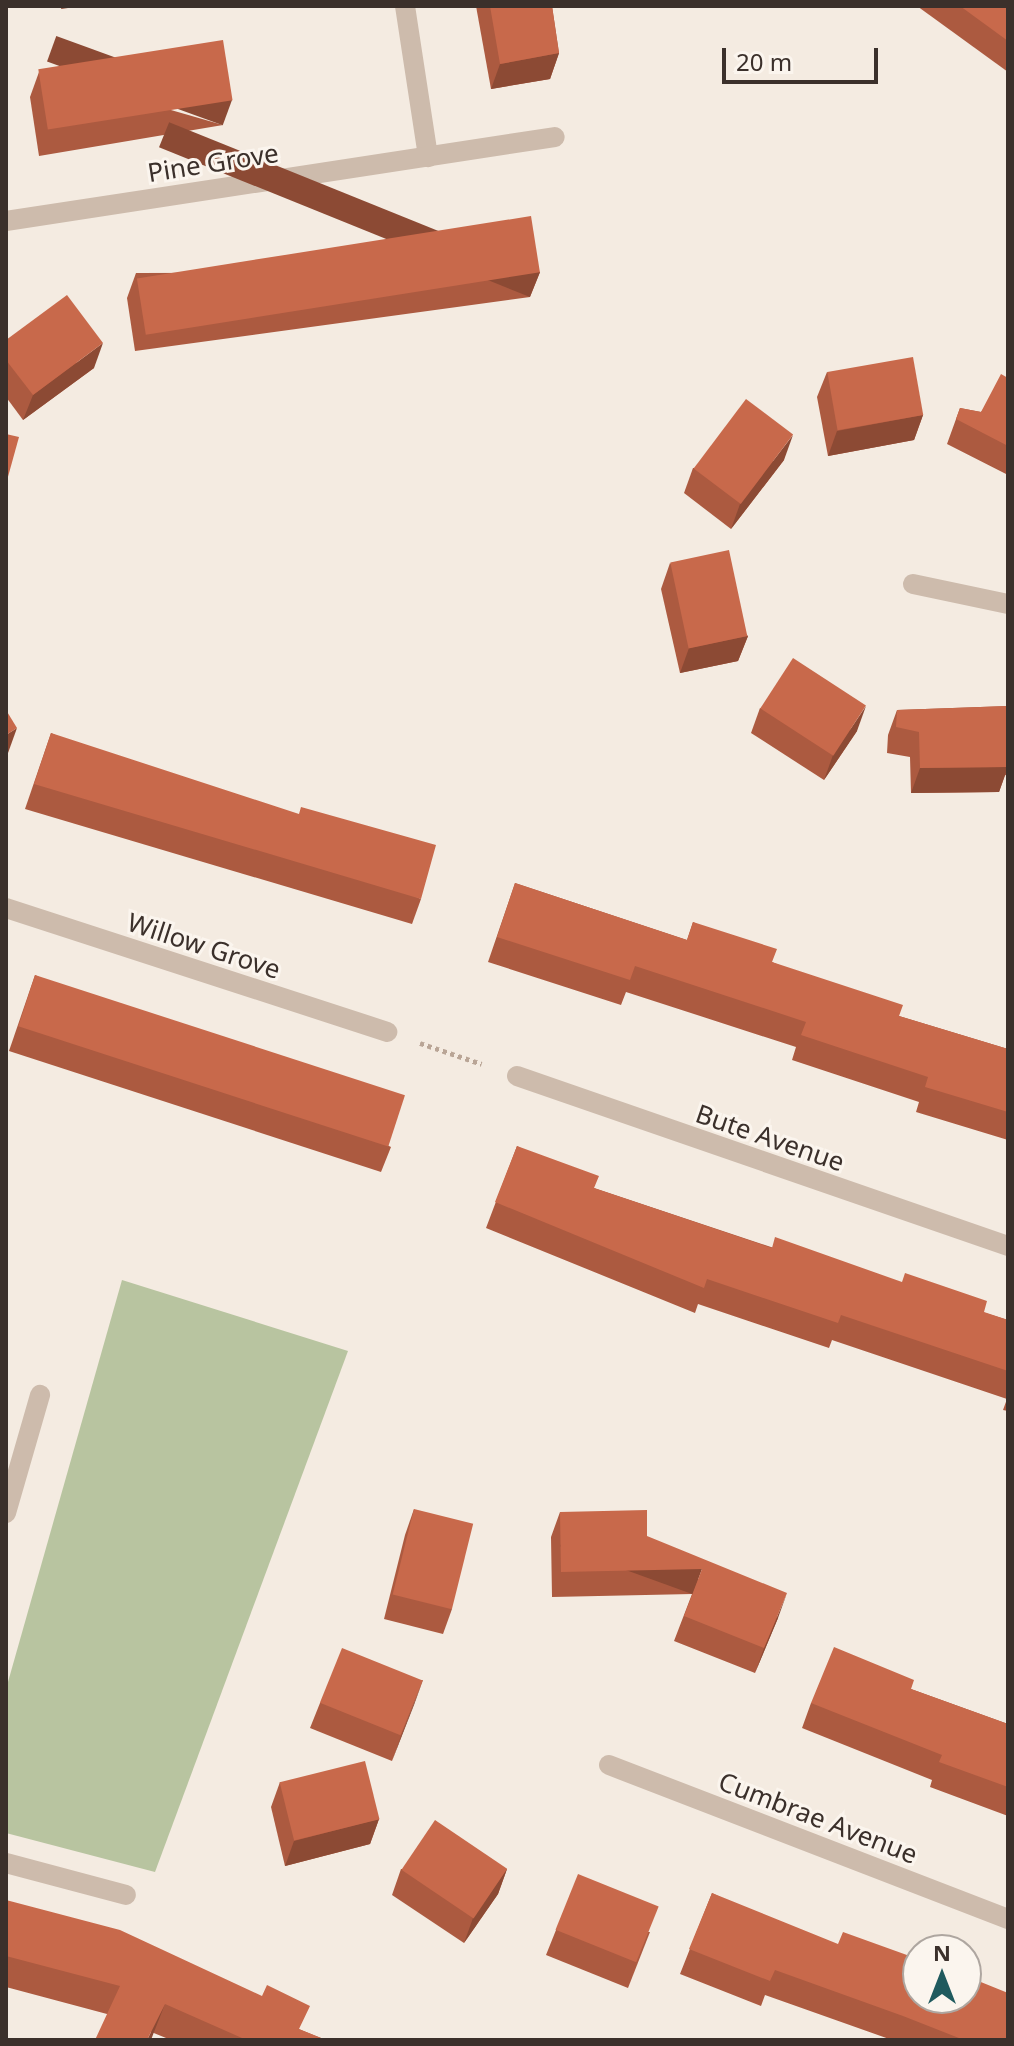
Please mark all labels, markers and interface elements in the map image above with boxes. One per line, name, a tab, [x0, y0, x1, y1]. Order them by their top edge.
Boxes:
scale bar	[726, 32, 882, 82]
text: 20 m	[736, 45, 792, 78]
street label: Pine Grove	[145, 137, 281, 189]
street label: Willow Grove	[124, 907, 284, 985]
street label: Bute Avenue	[692, 1098, 848, 1178]
street label: Cumbrae Avenue	[714, 1766, 922, 1870]
north arrow	[902, 1934, 982, 2014]
text: N	[933, 1937, 951, 1967]

